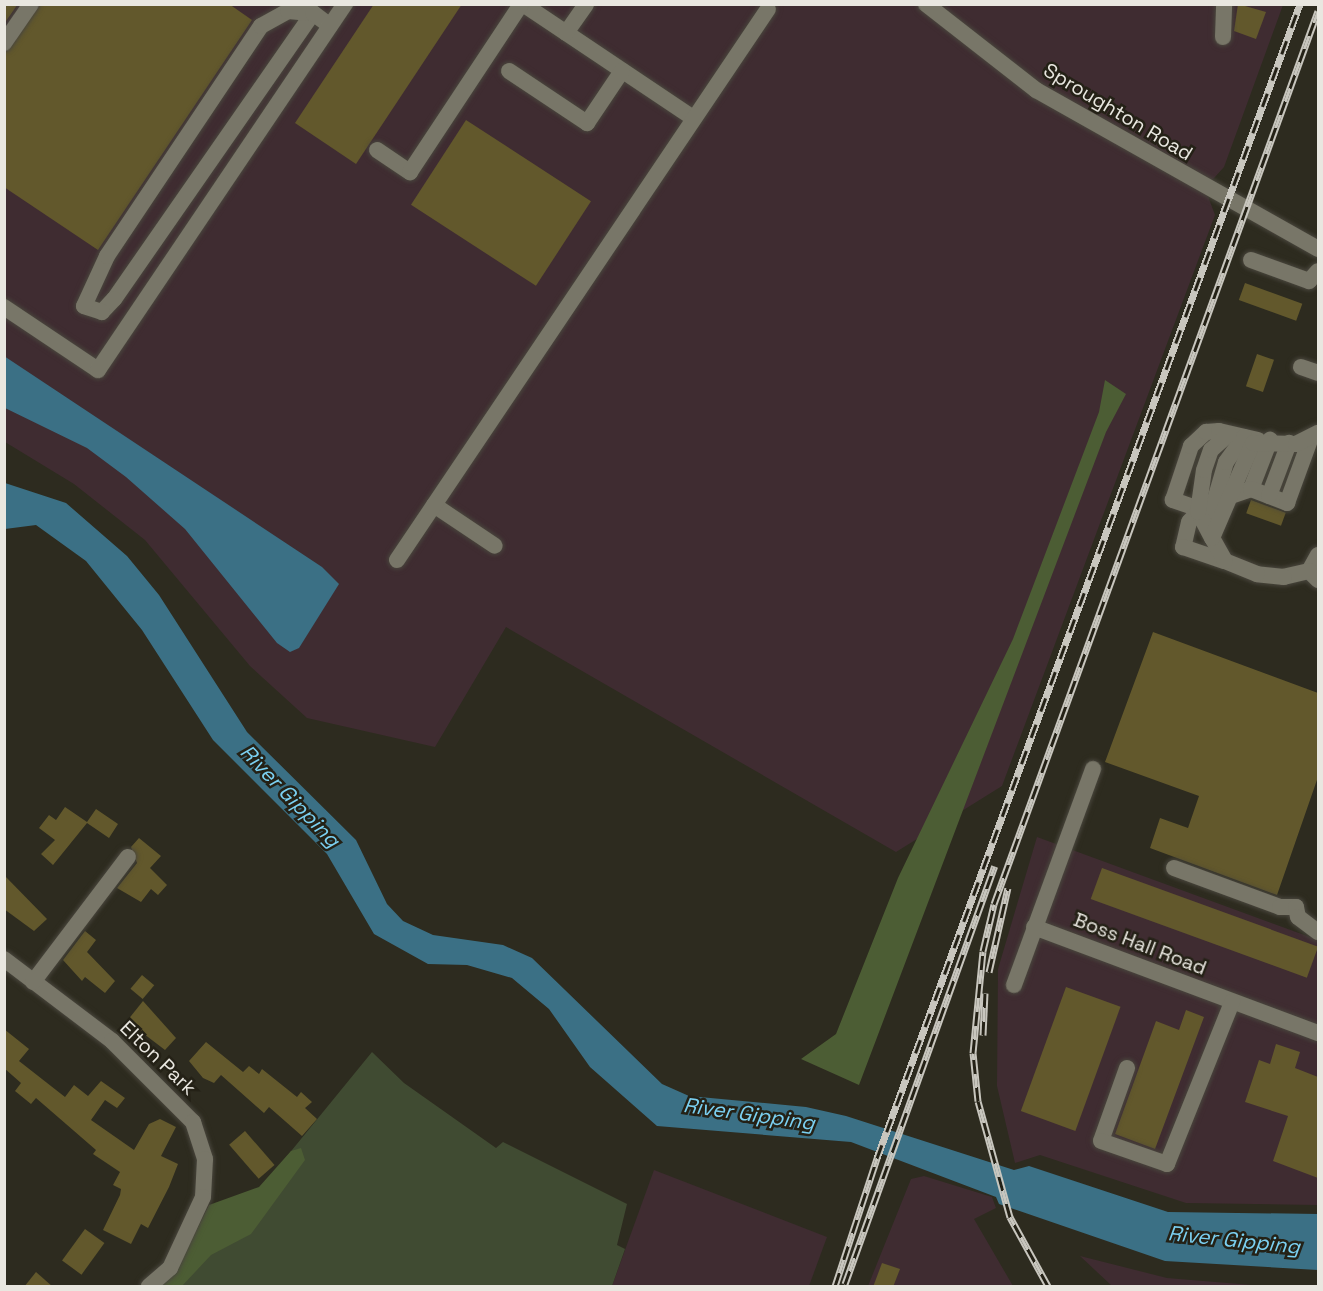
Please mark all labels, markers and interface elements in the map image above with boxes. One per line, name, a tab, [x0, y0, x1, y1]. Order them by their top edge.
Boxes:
street label: Sproughton Road	[1039, 58, 1197, 166]
water label: River Gipping	[235, 740, 345, 852]
street label: Boss Hall Road	[1070, 908, 1210, 980]
street label: Elton Park	[115, 1016, 201, 1100]
water label: River Gipping	[682, 1092, 816, 1136]
water label: River Gipping	[1167, 1221, 1301, 1259]

